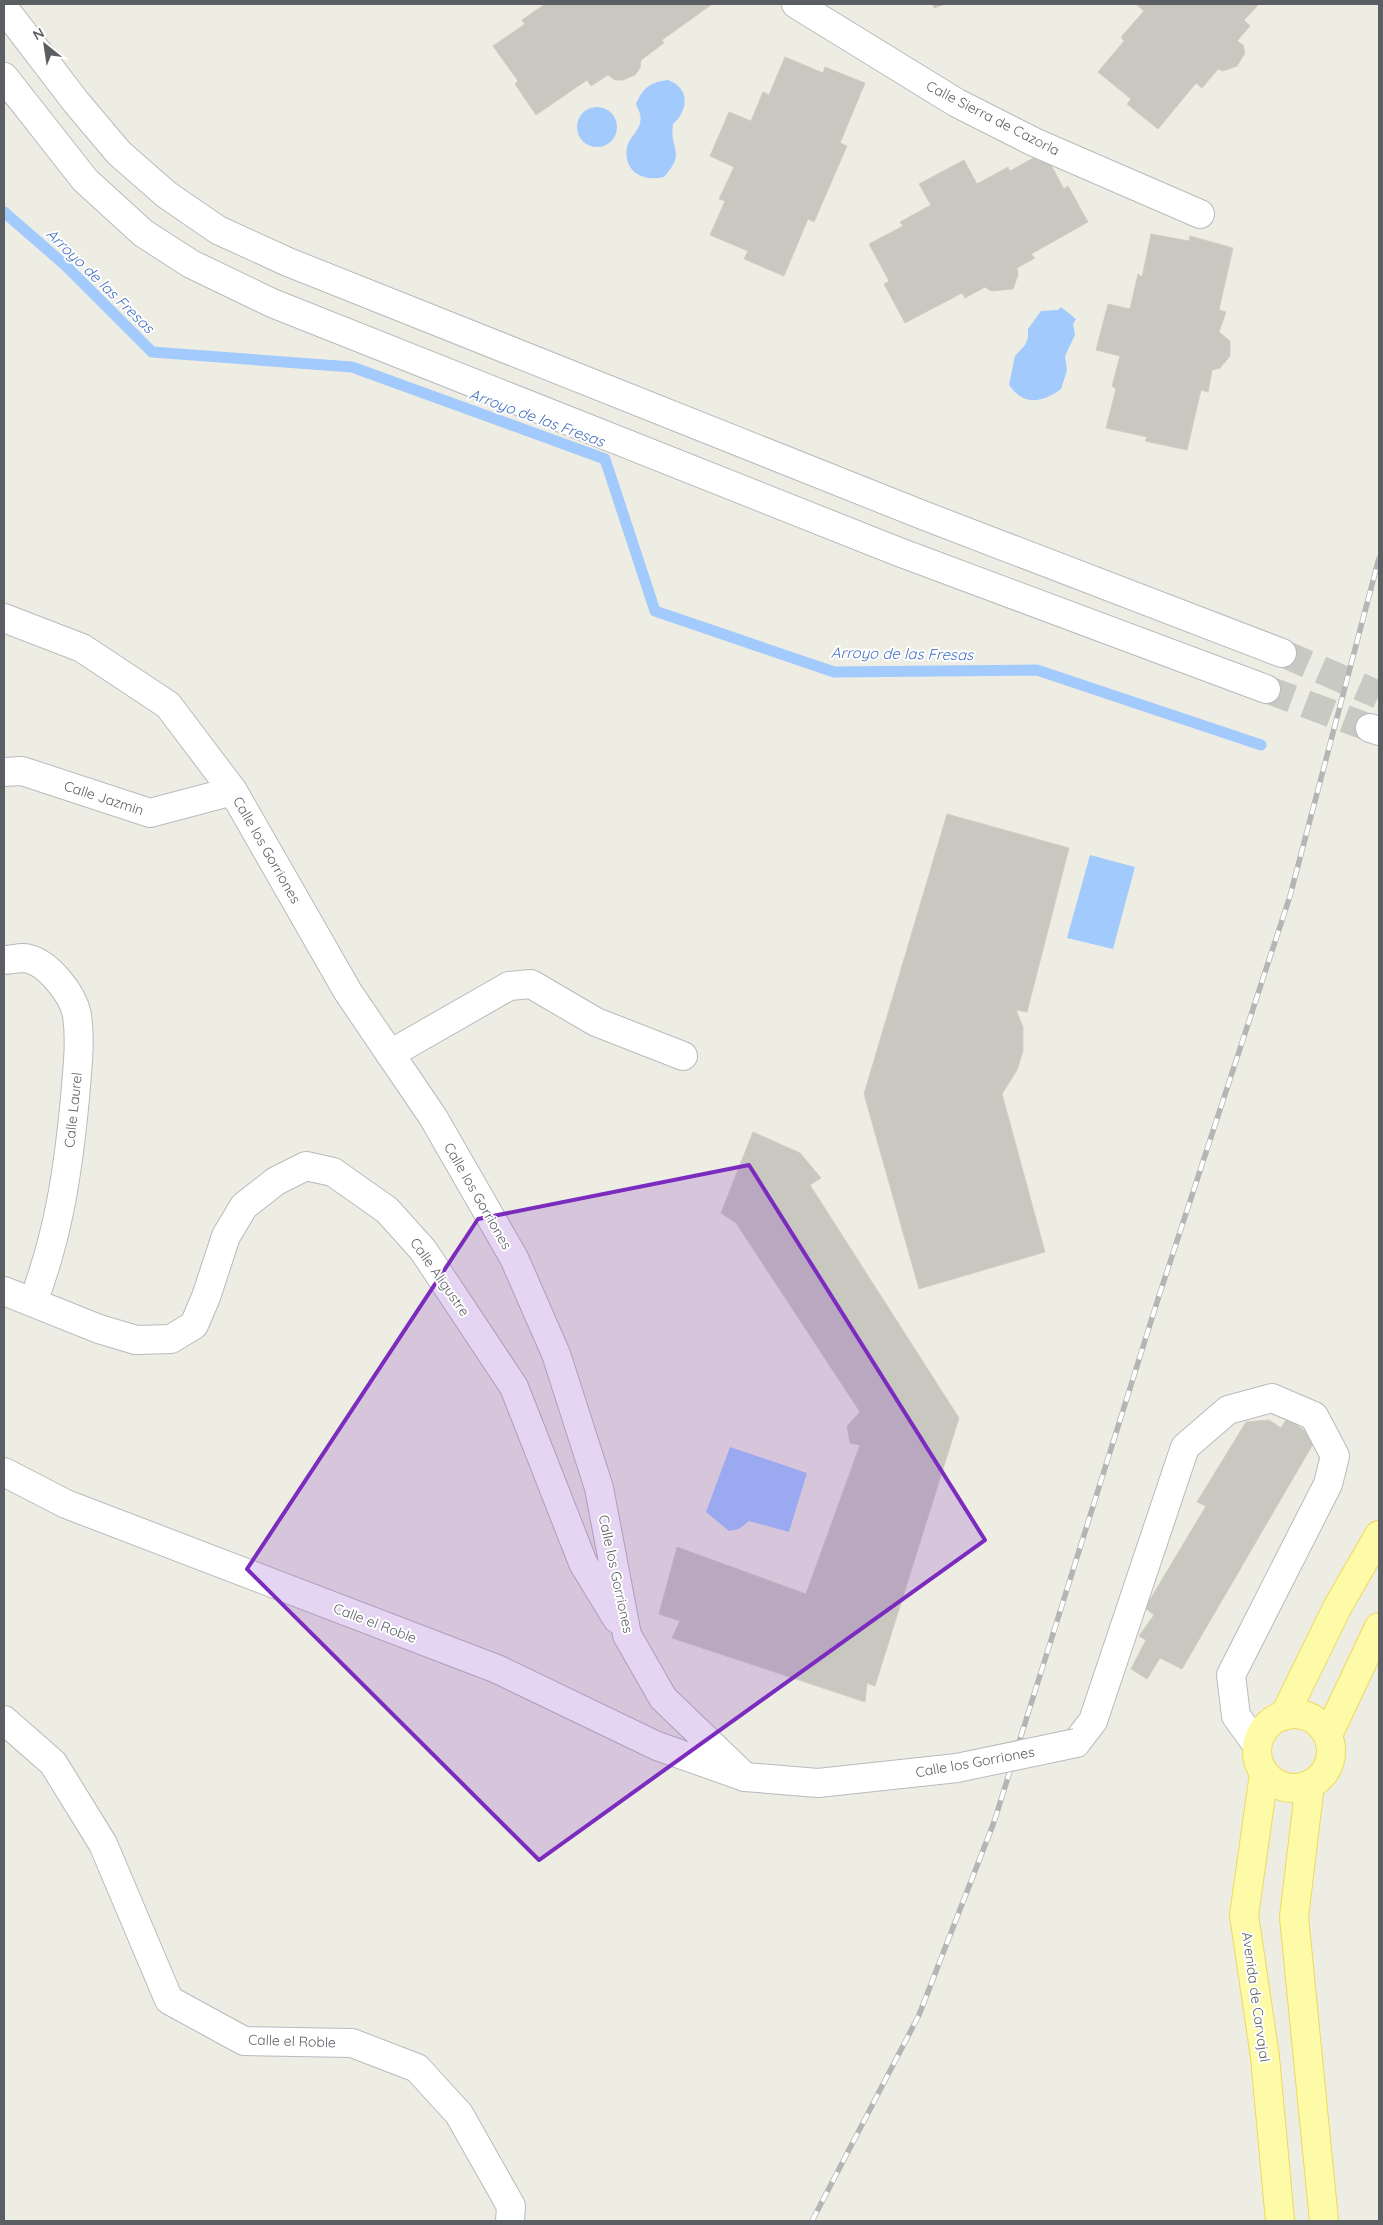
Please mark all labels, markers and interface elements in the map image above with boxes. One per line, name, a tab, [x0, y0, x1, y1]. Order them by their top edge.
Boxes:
north arrow	[20, 20, 70, 70]
text: N	[30, 23, 47, 44]
street label: Calle Sierra de Cazorla	[923, 77, 1063, 159]
water label: Arroyo de las Fresas	[43, 224, 159, 338]
water label: Arroyo de las Fresas	[467, 384, 608, 451]
water label: Arroyo de las Fresas	[831, 643, 974, 664]
street label: Calle Jazmin	[62, 777, 146, 819]
street label: Calle los Gorriones	[229, 793, 305, 907]
street label: Calle Laurel	[60, 1071, 86, 1149]
street label: Calle los Gorriones	[440, 1139, 516, 1253]
street label: Calle Aligustre	[406, 1234, 474, 1320]
street label: Calle los Gorriones	[595, 1513, 637, 1635]
street label: Calle el Roble	[331, 1599, 419, 1647]
street label: Calle los Gorriones	[914, 1743, 1036, 1781]
street label: Avenida de Carvajal	[1238, 1931, 1274, 2063]
street label: Calle el Roble	[248, 2030, 336, 2052]

